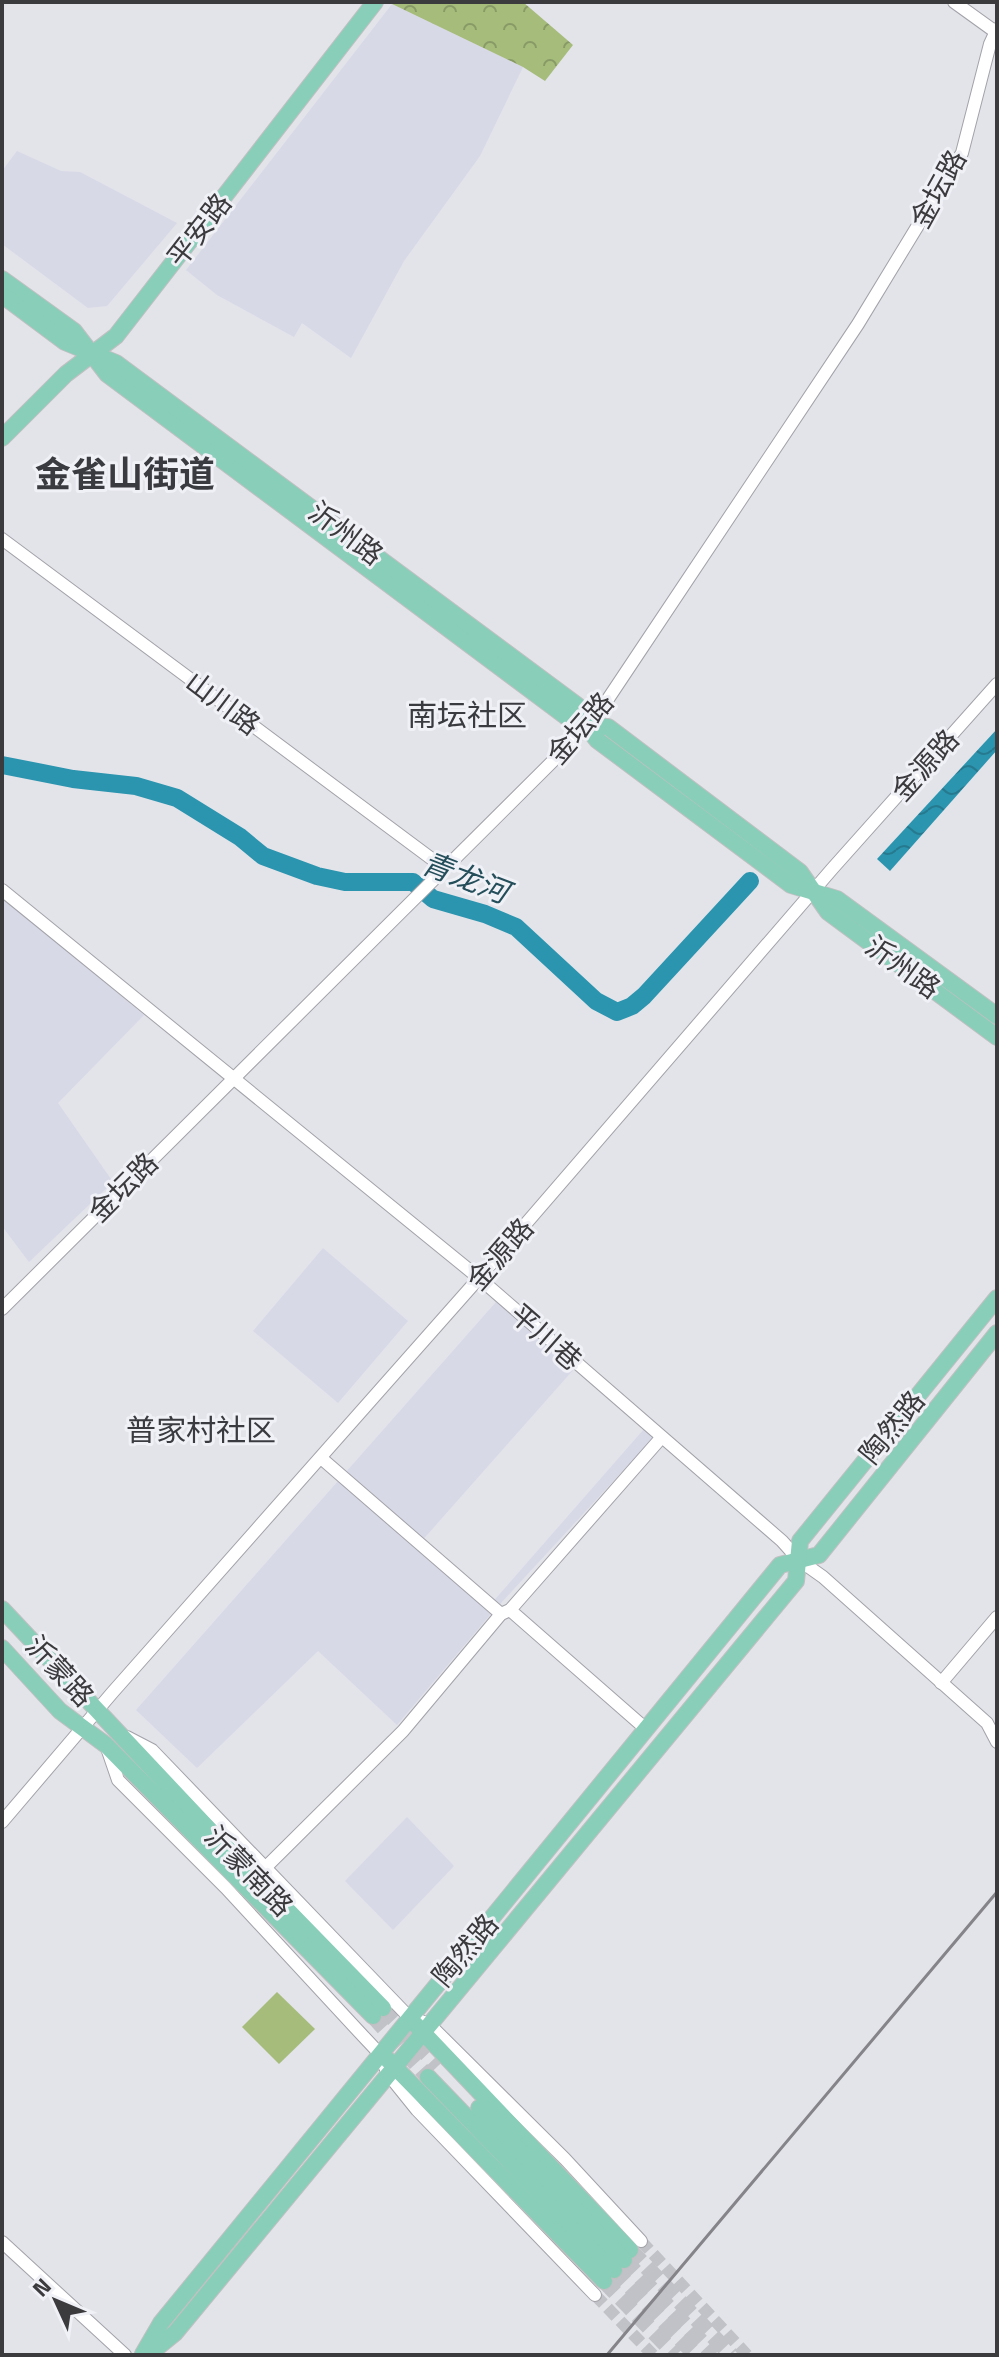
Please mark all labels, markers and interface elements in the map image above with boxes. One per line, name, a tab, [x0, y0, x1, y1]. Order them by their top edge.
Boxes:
street label: 金坛路	[898, 142, 977, 236]
street label: 平安路	[156, 183, 241, 276]
district label: 金雀山街道	[35, 446, 215, 501]
street label: 沂州路	[300, 490, 393, 575]
street label: 山川路	[177, 660, 270, 745]
street label: 金坛路	[536, 682, 623, 773]
district label: 南坛社区	[407, 692, 527, 738]
street label: 金源路	[881, 719, 969, 810]
water label: 青龙河	[415, 839, 520, 916]
street label: 沂州路	[857, 925, 950, 1009]
street label: 金坛路	[78, 1142, 168, 1232]
street label: 金源路	[456, 1208, 543, 1299]
street label: 平川巷	[501, 1293, 592, 1380]
street label: 陶然路	[848, 1381, 935, 1473]
district label: 普家村社区	[126, 1407, 276, 1453]
street label: 沂蒙路	[16, 1625, 105, 1716]
street label: 沂蒙南路	[195, 1815, 304, 1926]
street label: 陶然路	[421, 1904, 508, 1996]
north arrow	[16, 2261, 96, 2341]
text: N	[24, 2270, 59, 2304]

